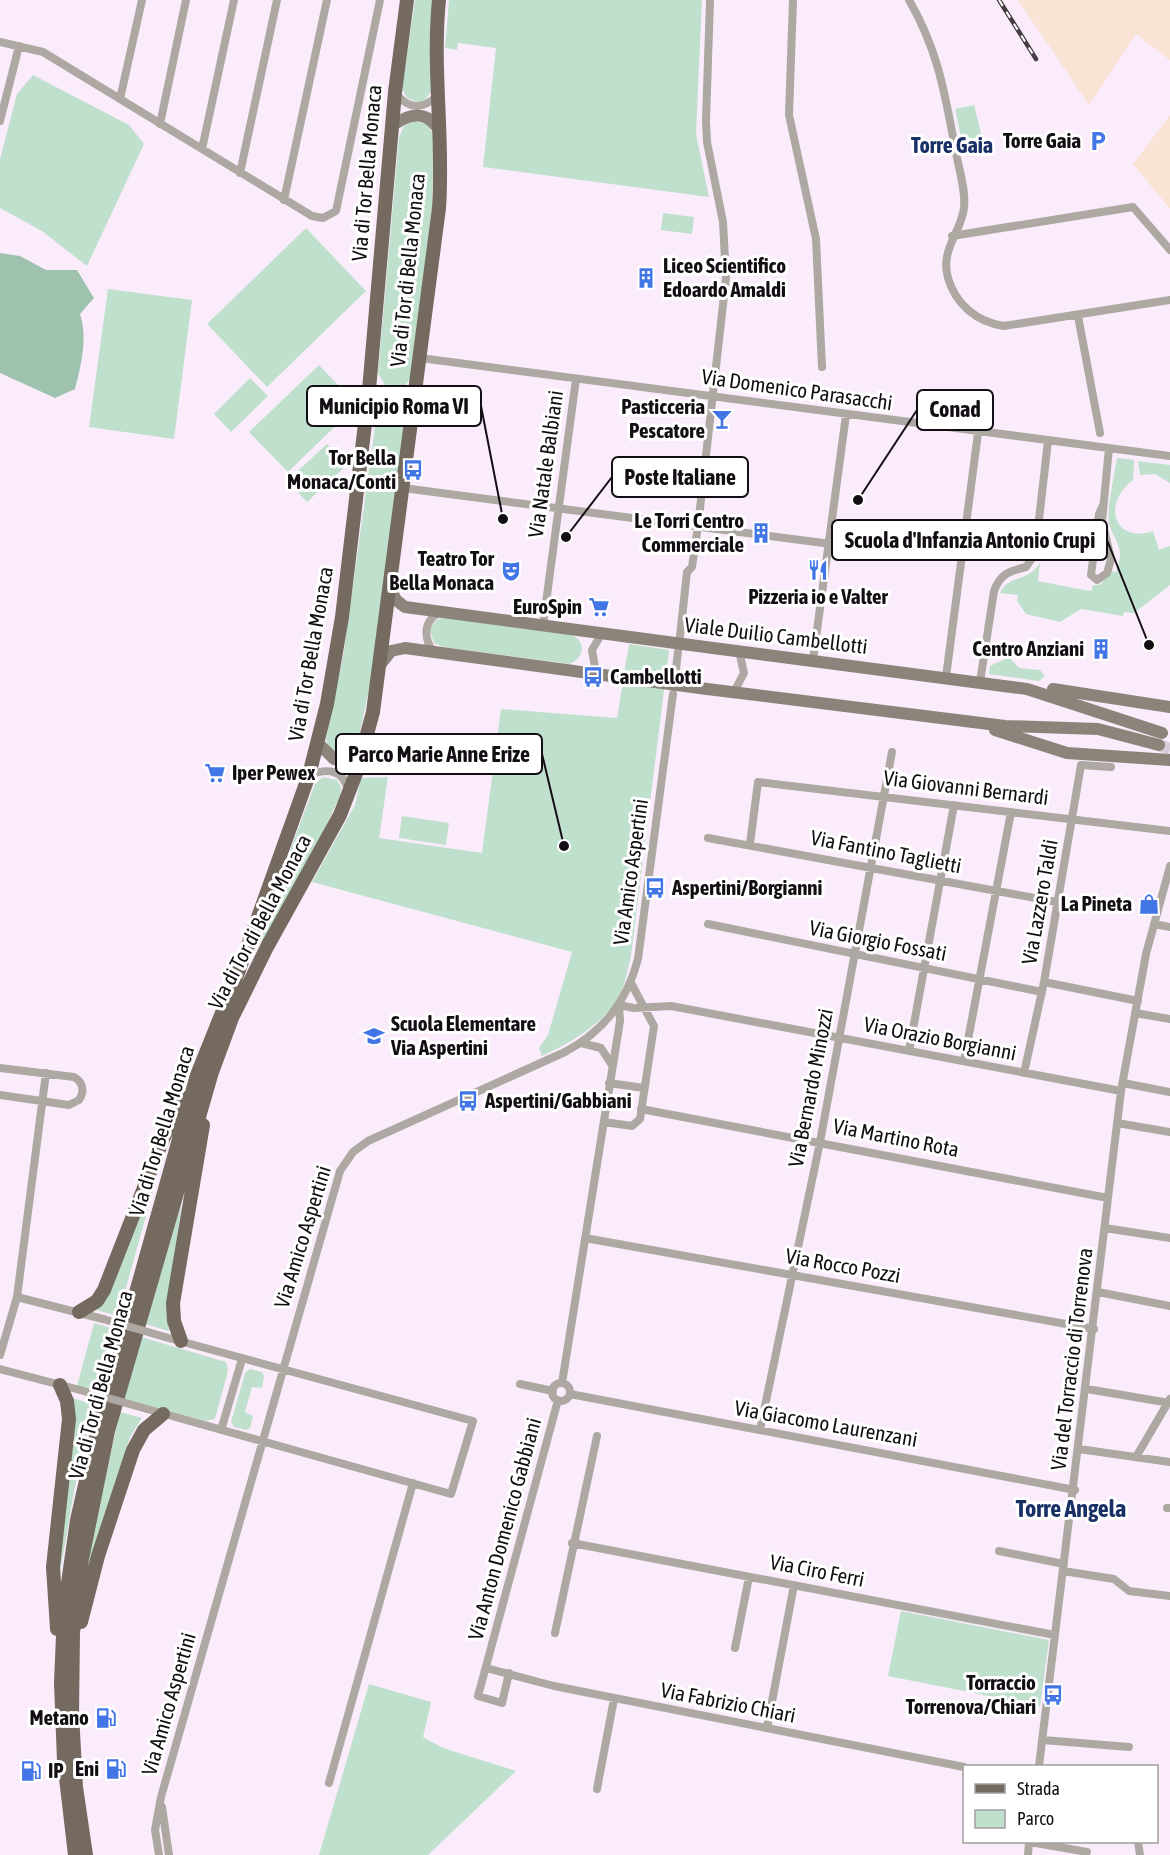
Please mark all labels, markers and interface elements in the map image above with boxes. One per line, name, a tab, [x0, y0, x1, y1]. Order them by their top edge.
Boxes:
street label: Via di Tor Bella Monaca	[346, 84, 386, 262]
place label: Torre Gaia	[1003, 128, 1081, 152]
parking icon: Torre Gaia	[1086, 129, 1110, 153]
district label: Torre Gaia	[911, 132, 993, 158]
street label: Via di Tor di Bella Monaca	[385, 172, 429, 368]
place label: Liceo Scientifico Edoardo Amaldi	[663, 253, 786, 301]
building icon: Liceo Scientifico Edoardo Amaldi	[634, 266, 658, 290]
street label: Via Domenico Parasacchi	[700, 364, 894, 414]
callout: Municipio Roma VI	[307, 386, 481, 426]
street label: Via Natale Balbiani	[523, 389, 567, 539]
callout: Conad	[917, 390, 993, 430]
text: Municipio Roma VI	[319, 393, 469, 419]
place label: Pasticceria Pescatore	[621, 394, 705, 442]
text: Conad	[929, 396, 981, 422]
bar icon: Pasticceria Pescatore	[710, 407, 734, 431]
place label: Tor Bella Monaca/Conti	[287, 445, 396, 493]
callout: Poste Italiane	[612, 457, 748, 497]
bus stop icon: Tor Bella Monaca/Conti	[401, 458, 425, 482]
text: Poste Italiane	[624, 464, 736, 490]
place label: Le Torri Centro Commerciale	[634, 508, 744, 556]
callout: Scuola d'Infanzia Antonio Crupi	[832, 520, 1107, 560]
building icon: Le Torri Centro Commerciale	[749, 521, 773, 545]
text: Scuola d'Infanzia Antonio Crupi	[845, 527, 1095, 553]
place label: Teatro Tor Bella Monaca	[389, 546, 495, 594]
restaurant icon: Pizzeria io e Valter	[806, 558, 830, 582]
theatre icon: Teatro Tor Bella Monaca	[499, 559, 523, 583]
street label: Via di Tor Bella Monaca	[283, 565, 337, 743]
place label: Pizzeria io e Valter	[748, 584, 889, 608]
place label: EuroSpin	[513, 594, 582, 618]
supermarket icon: EuroSpin	[587, 595, 611, 619]
street label: Viale Duilio Cambellotti	[683, 612, 869, 658]
place label: Centro Anziani	[972, 636, 1084, 660]
building icon: Centro Anziani	[1089, 637, 1113, 661]
place label: Cambellotti	[610, 664, 702, 688]
bus stop icon: Cambellotti	[581, 665, 605, 689]
callout: Parco Marie Anne Erize	[336, 734, 542, 774]
text: Parco Marie Anne Erize	[348, 741, 530, 767]
place label: Iper Pewex	[232, 760, 316, 784]
supermarket icon: Iper Pewex	[203, 761, 227, 785]
street label: Via Giovanni Bernardi	[882, 765, 1050, 809]
street label: Via Amico Aspertini	[608, 797, 652, 947]
street label: Via Fantino Taglietti	[809, 825, 964, 877]
street label: Via di Tor di Bella Monaca	[203, 830, 315, 1013]
street label: Via Lazzero Taldi	[1016, 837, 1062, 966]
place label: Aspertini/Borgianni	[671, 875, 822, 899]
bus stop icon: Aspertini/Borgianni	[643, 876, 667, 900]
place label: La Pineta	[1061, 891, 1132, 915]
shop icon: La Pineta	[1137, 892, 1161, 916]
street label: Via Giorgio Fossati	[808, 915, 949, 965]
street label: Via Bernardo Minozzi	[783, 1006, 837, 1169]
place label: Scuola Elementare Via Aspertini	[390, 1011, 536, 1059]
street label: Via Orazio Borgianni	[862, 1011, 1019, 1065]
school or university icon: Scuola Elementare Via Aspertini	[362, 1024, 386, 1048]
street label: Via di Tor Bella Monaca	[124, 1043, 198, 1219]
place label: Aspertini/Gabbiani	[484, 1088, 632, 1112]
bus stop icon: Aspertini/Gabbiani	[456, 1089, 480, 1113]
street label: Via Martino Rota	[831, 1113, 961, 1161]
street label: Via Amico Aspertini	[269, 1163, 335, 1311]
street label: Via Rocco Pozzi	[784, 1243, 902, 1287]
street label: Via del Torraccio di Torrenova	[1045, 1246, 1097, 1471]
street label: Via di Tor di Bella Monaca	[63, 1288, 137, 1482]
street label: Via Giacomo Laurenzani	[733, 1395, 919, 1451]
street label: Via Anton Domenico Gabbiani	[463, 1415, 545, 1643]
district label: Torre Angela	[1016, 1495, 1126, 1522]
street label: Via Ciro Ferri	[768, 1549, 866, 1591]
street label: Via Amico Aspertini	[136, 1629, 200, 1778]
place label: Torraccio Torrenova/Chiari	[906, 1670, 1036, 1718]
street label: Via Fabrizio Chiari	[659, 1677, 798, 1727]
bus stop icon: Torraccio Torrenova/Chiari	[1041, 1683, 1065, 1707]
place label: Metano	[30, 1705, 89, 1729]
fuel station icon: Metano	[94, 1706, 118, 1730]
place label: Eni	[75, 1756, 99, 1780]
fuel station icon: Eni	[104, 1757, 128, 1781]
place label: IP	[48, 1758, 64, 1782]
fuel station icon: IP	[19, 1759, 43, 1783]
legend	[963, 1765, 1158, 1843]
text: Strada	[1017, 1778, 1060, 1799]
text: Parco	[1017, 1808, 1054, 1829]

